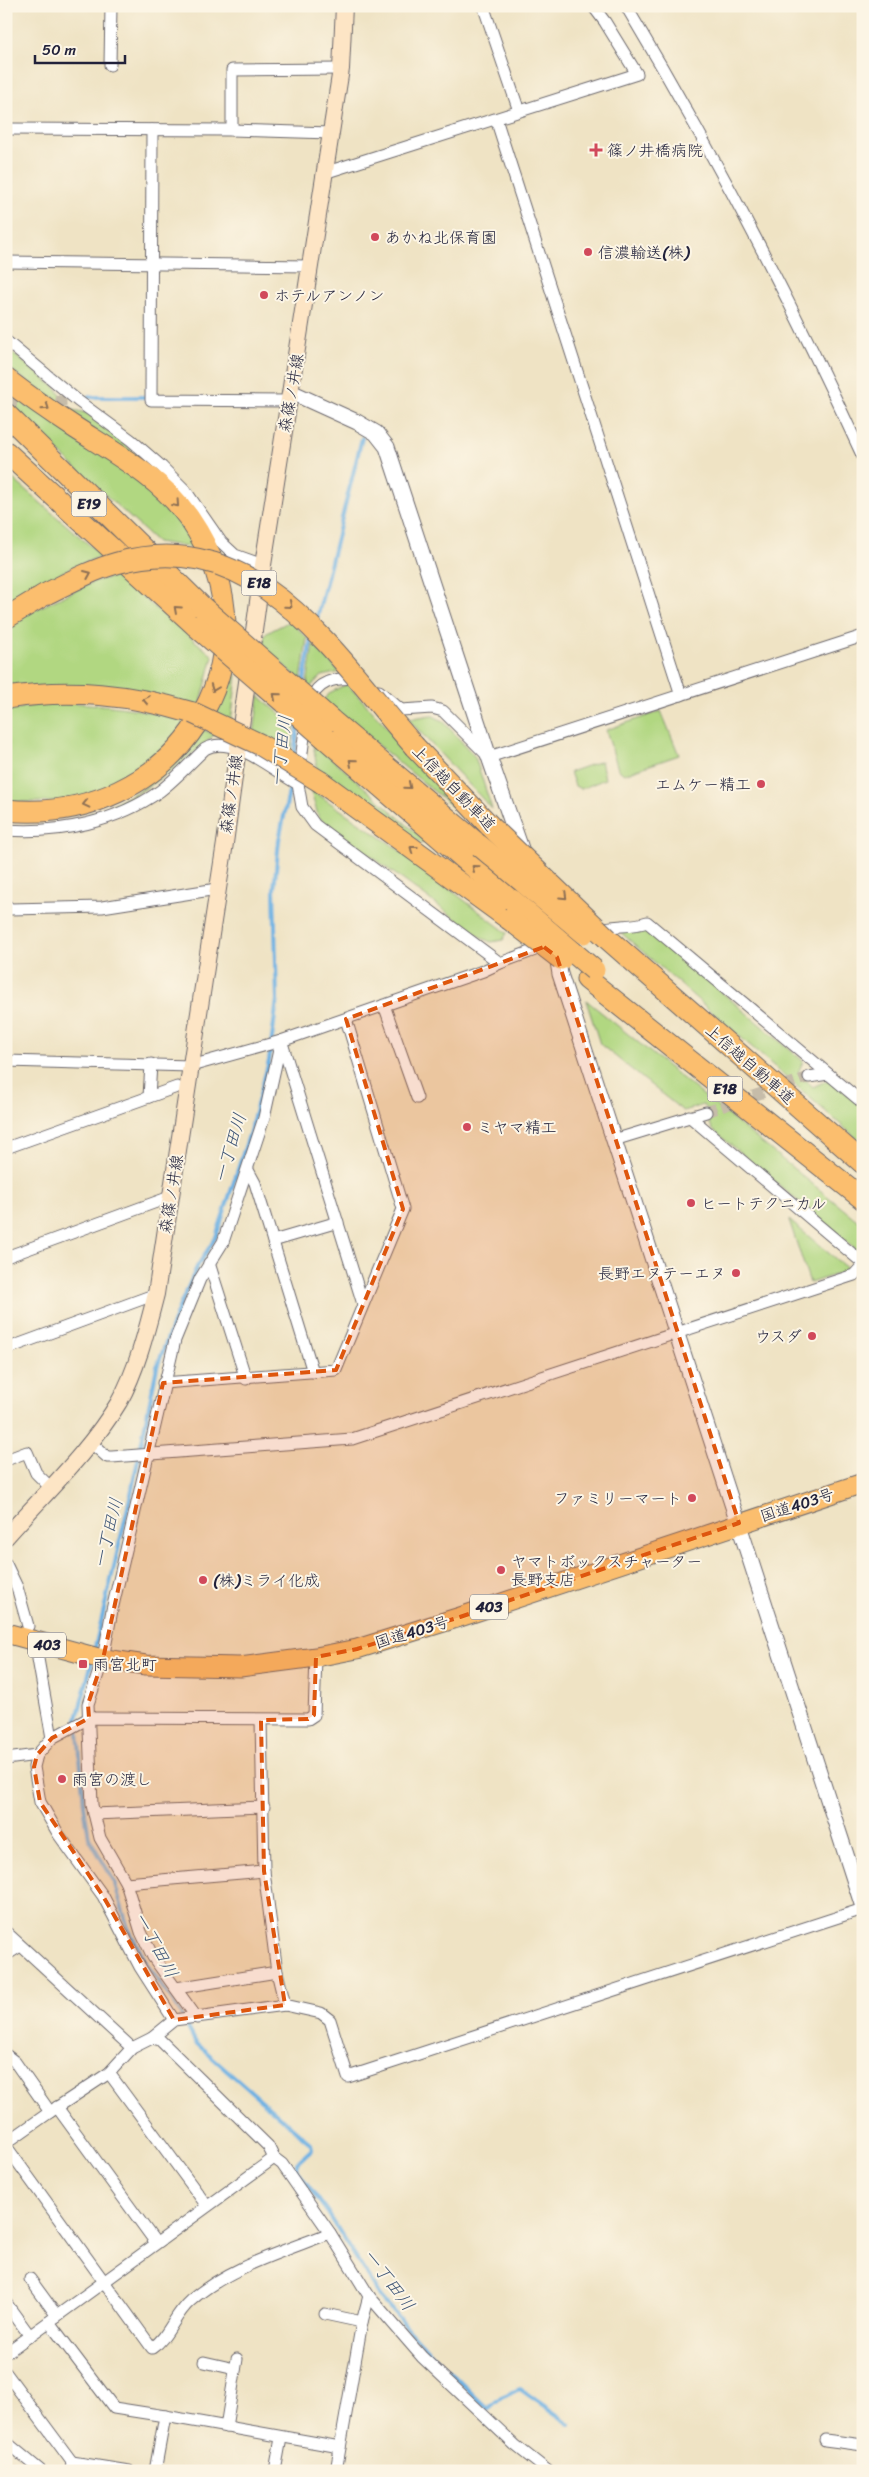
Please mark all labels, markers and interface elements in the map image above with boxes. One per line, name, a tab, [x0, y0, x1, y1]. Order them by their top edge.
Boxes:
scale bar	[35, 32, 125, 64]
text: 50 m	[42, 37, 77, 63]
place label: 篠ノ井橋病院	[607, 136, 703, 165]
marker: 篠ノ井橋病院	[589, 143, 603, 157]
place label: あかね北保育園	[385, 223, 497, 252]
marker: あかね北保育園	[369, 231, 381, 243]
place label: 信濃輸送(株)	[598, 238, 691, 267]
marker: 信濃輸送(株)	[582, 246, 594, 258]
place label: ホテルアンノン	[274, 281, 384, 310]
marker: ホテルアンノン	[258, 289, 270, 301]
street label: 森篠ノ井線	[270, 351, 312, 435]
one-way arrow	[41, 401, 50, 411]
road number: E19	[72, 492, 106, 516]
one-way arrow	[170, 498, 179, 507]
one-way arrow	[83, 569, 92, 580]
road number: E18	[242, 570, 276, 596]
one-way arrow	[283, 599, 292, 608]
one-way arrow	[173, 606, 182, 615]
one-way arrow	[209, 683, 220, 692]
one-way arrow	[272, 693, 281, 702]
one-way arrow	[142, 695, 150, 706]
water label: 一丁田川	[261, 713, 301, 789]
street label: 上信越自動車道	[405, 738, 503, 838]
street label: 森篠ノ井線	[211, 752, 251, 836]
one-way arrow	[349, 759, 358, 768]
place label: エムケー精工	[655, 770, 751, 799]
marker: エムケー精工	[755, 778, 767, 790]
one-way arrow	[403, 780, 412, 789]
one-way arrow	[81, 798, 90, 809]
one-way arrow	[410, 846, 419, 854]
one-way arrow	[472, 866, 481, 874]
one-way arrow	[558, 890, 567, 899]
street label: 上信越自動車道	[698, 1016, 802, 1112]
road number: E18	[708, 1076, 742, 1102]
water label: 一丁田川	[204, 1109, 256, 1187]
place label: ミヤマ精工	[477, 1113, 557, 1142]
marker: ミヤマ精工	[461, 1121, 473, 1133]
street label: 森篠ノ井線	[150, 1152, 192, 1236]
place label: ヒートテクニカル	[701, 1189, 827, 1218]
marker: ヒートテクニカル	[685, 1197, 697, 1209]
place label: 長野エヌテーエヌ	[598, 1259, 726, 1288]
marker: 長野エヌテーエヌ	[730, 1267, 742, 1279]
place label: ウスダ	[755, 1322, 802, 1351]
marker: ウスダ	[806, 1330, 818, 1342]
street label: 国道403号	[756, 1479, 838, 1531]
place label: ファミリーマート	[554, 1484, 682, 1513]
marker: ファミリーマート	[686, 1492, 698, 1504]
water label: 一丁田川	[84, 1494, 132, 1572]
place label: ヤマトボックスチャーター 長野支店	[511, 1547, 702, 1594]
marker: ヤマトボックスチャーター 長野支店	[495, 1564, 507, 1576]
place label: (株)ミライ化成	[213, 1566, 320, 1595]
marker: (株)ミライ化成	[197, 1574, 209, 1586]
road number: 403	[470, 1594, 508, 1620]
street label: 国道403号	[371, 1607, 453, 1657]
road number: 403	[28, 1632, 66, 1658]
place label: 雨宮北町	[93, 1650, 157, 1679]
marker: 雨宮北町	[77, 1658, 89, 1670]
place label: 雨宮の渡し	[72, 1765, 152, 1794]
marker: 雨宮の渡し	[56, 1773, 68, 1785]
water label: 一丁田川	[125, 1906, 187, 1984]
water label: 一丁田川	[355, 2242, 423, 2318]

